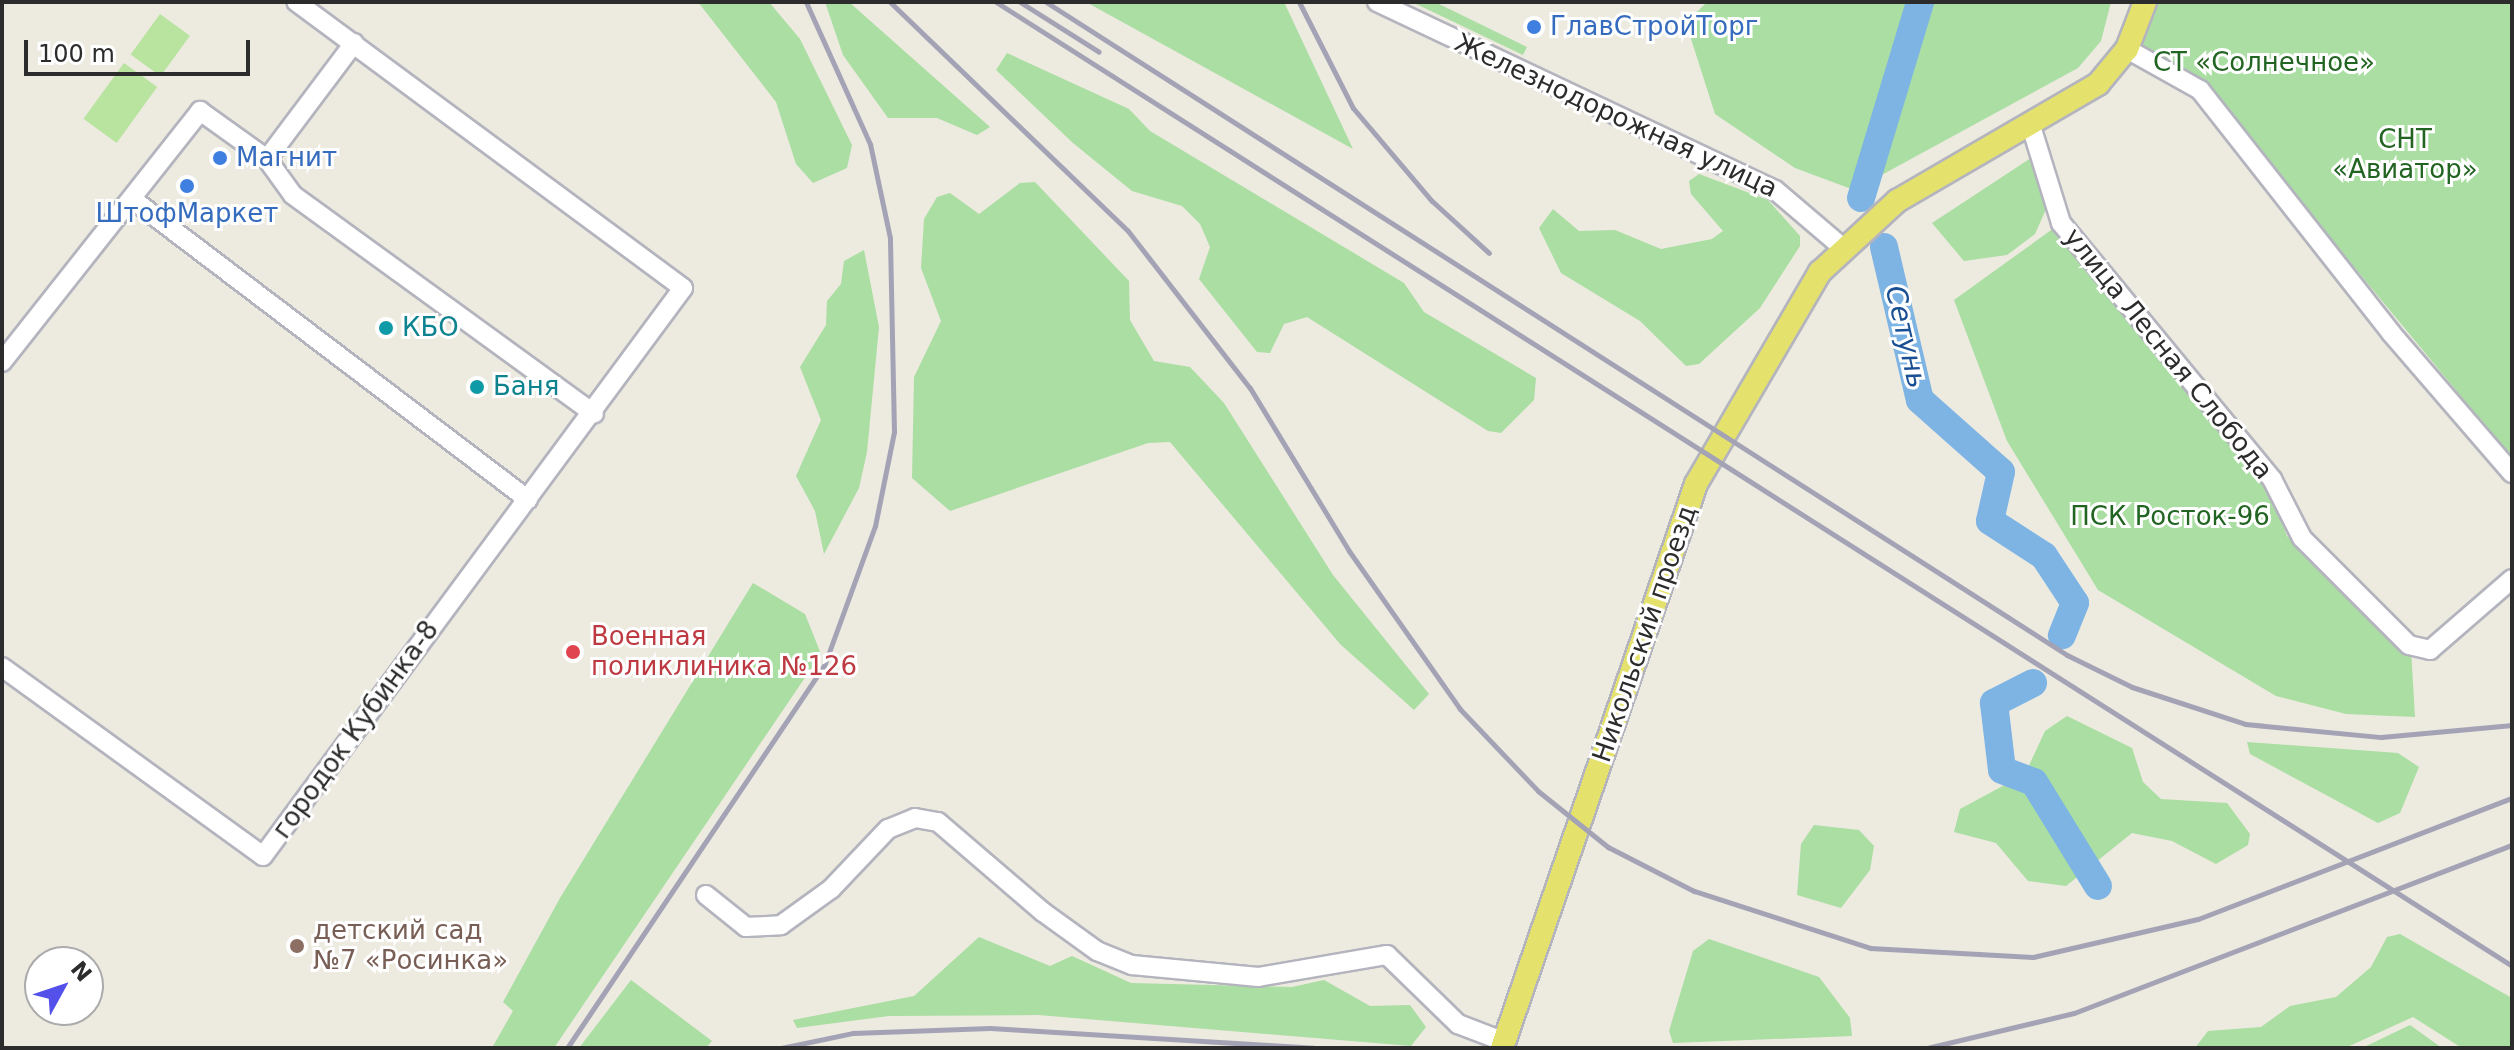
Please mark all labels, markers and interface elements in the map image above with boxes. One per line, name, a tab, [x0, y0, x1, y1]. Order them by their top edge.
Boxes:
place label: ГлавСтройТорг	[1550, 11, 1758, 43]
marker: ГлавСтройТорг	[1525, 18, 1543, 36]
scale bar	[28, 24, 254, 74]
street label: Железнодорожная улица	[1450, 27, 1782, 205]
text: 100 m	[38, 40, 115, 68]
park label: СТ «Солнечное»	[2153, 47, 2375, 79]
park label: СНТ «Авиатор»	[2332, 124, 2478, 186]
place label: Магнит	[236, 142, 337, 174]
marker: Магнит	[211, 149, 229, 167]
marker: ШтофМаркет	[178, 177, 196, 195]
place label: ШтофМаркет	[96, 198, 278, 230]
street label: улица Лесная Слобода	[2057, 222, 2279, 486]
water label: Сетунь	[1878, 282, 1934, 392]
place label: КБО	[402, 312, 459, 344]
marker: КБО	[377, 319, 395, 337]
place label: Баня	[493, 371, 559, 403]
marker: Баня	[468, 378, 486, 396]
park label: ПСК Росток-96	[2070, 501, 2270, 533]
street label: Никольский проезд	[1586, 502, 1704, 766]
street label: городок Кубинка-8	[267, 615, 445, 845]
place label: Военная поликлиника №126	[591, 621, 857, 682]
marker: Военная поликлиника №126	[562, 641, 584, 663]
place label: детский сад №7 «Росинка»	[313, 915, 508, 976]
marker: детский сад №7 «Росинка»	[288, 937, 306, 955]
north arrow	[24, 946, 104, 1026]
text: N	[66, 956, 97, 987]

